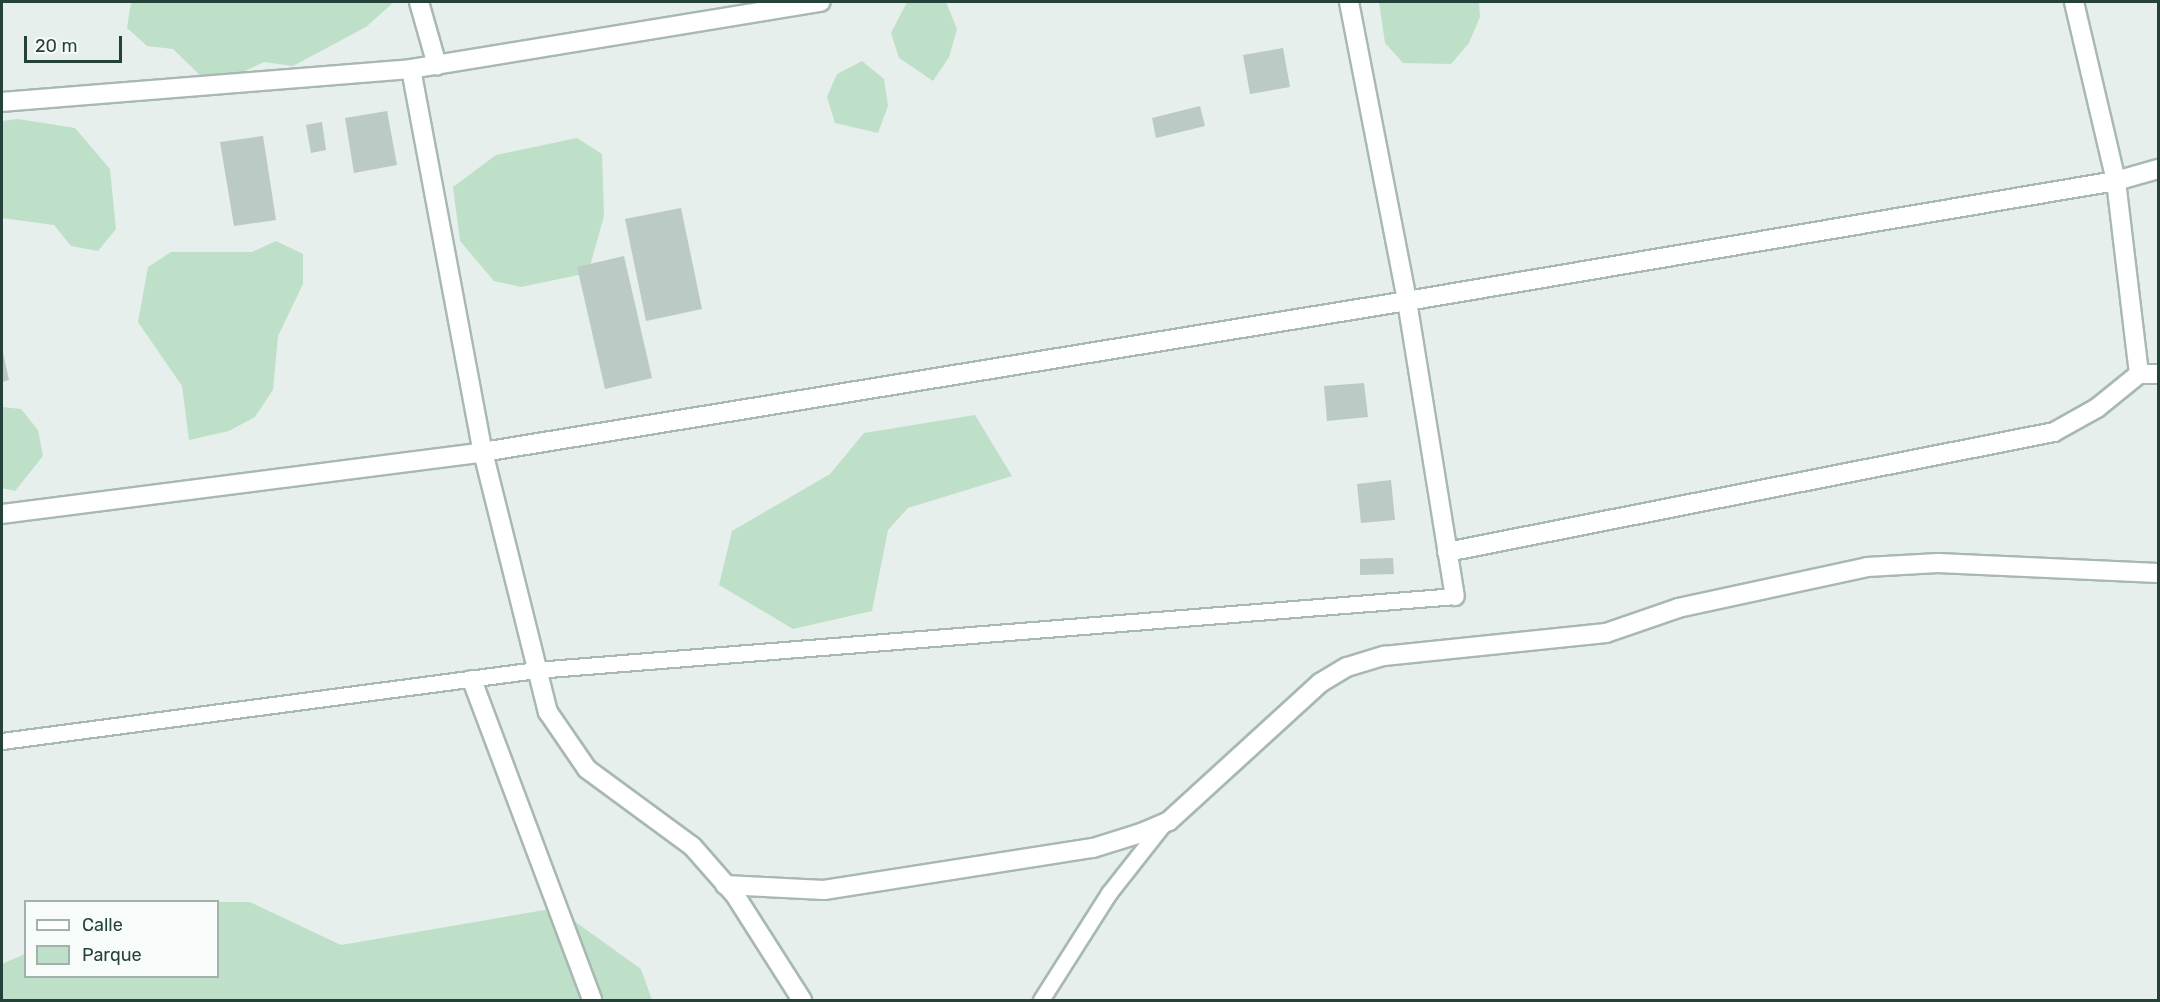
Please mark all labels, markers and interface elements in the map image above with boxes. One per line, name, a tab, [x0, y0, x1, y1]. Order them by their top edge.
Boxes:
scale bar	[27, 24, 124, 62]
text: 20 m	[35, 35, 77, 57]
legend	[24, 900, 219, 978]
text: Calle	[82, 914, 123, 936]
text: Parque	[82, 944, 142, 966]

